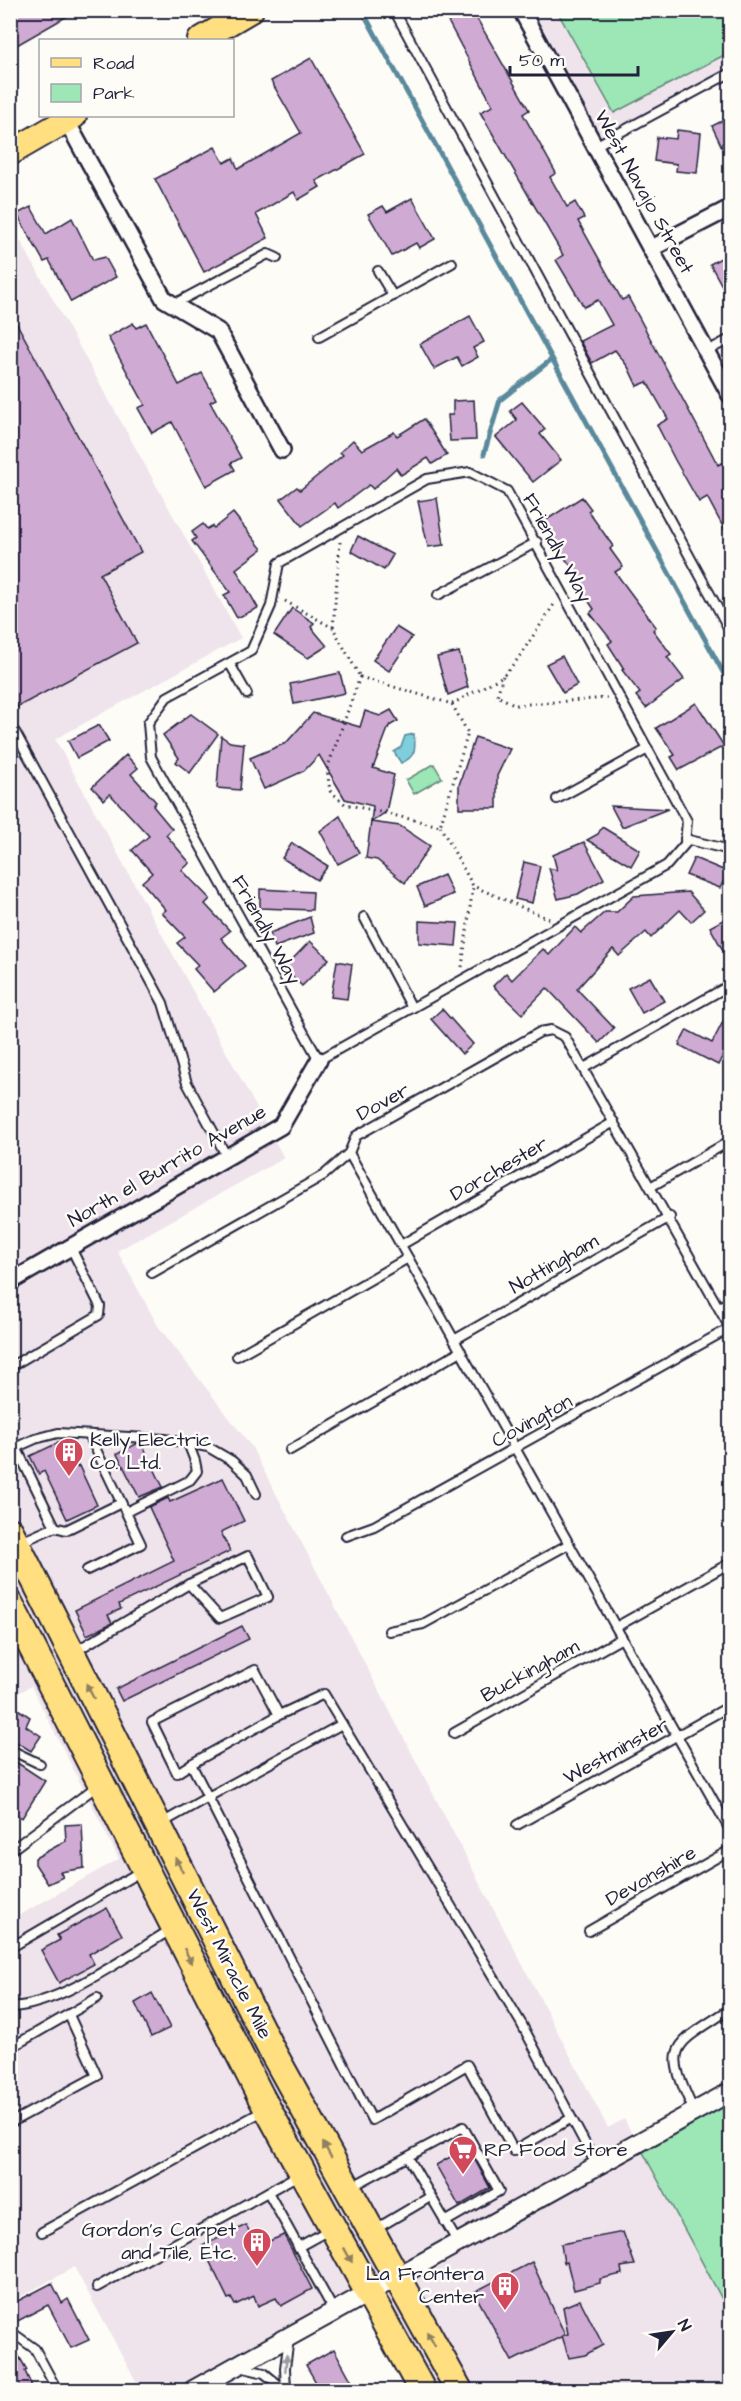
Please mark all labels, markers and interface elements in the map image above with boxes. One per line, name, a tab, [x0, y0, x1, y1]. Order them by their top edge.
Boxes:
legend	[39, 39, 234, 117]
scale bar	[510, 39, 638, 77]
text: 50 m	[519, 48, 564, 73]
text: Road	[93, 51, 134, 76]
text: Park	[93, 81, 135, 106]
street label: West Navajo Street	[587, 105, 701, 279]
street label: Friendly Way	[515, 488, 599, 608]
street label: Friendly Way	[224, 870, 308, 990]
street label: Dover	[352, 1076, 414, 1128]
street label: North el Burrito Avenue	[63, 1098, 271, 1234]
street label: Dorchester	[445, 1130, 553, 1208]
street label: Nottingham	[504, 1227, 605, 1302]
street label: Covington	[487, 1387, 578, 1456]
place label: Kelly Electric Co. Ltd.	[90, 1426, 212, 1477]
building icon: Kelly Electric Co. Ltd.	[53, 1436, 85, 1478]
street label: Buckingham	[476, 1632, 585, 1710]
one-way arrow	[86, 1683, 95, 1700]
street label: Westminster	[558, 1711, 674, 1791]
street label: Devonshire	[601, 1839, 702, 1913]
one-way arrow	[174, 1857, 183, 1874]
street label: West Miracle Mile	[179, 1884, 279, 2044]
one-way arrow	[183, 1947, 193, 1965]
supermarket icon: RP Food Store	[447, 2134, 479, 2176]
place label: RP Food Store	[484, 2136, 628, 2164]
one-way arrow	[321, 2142, 332, 2158]
place label: Gordon's Carpet and Tile, Etc.	[82, 2216, 236, 2267]
building icon: Gordon's Carpet and Tile, Etc.	[241, 2226, 273, 2268]
one-way arrow	[343, 2247, 353, 2264]
place label: La Frontera Center	[366, 2260, 484, 2311]
building icon: La Frontera Center	[489, 2270, 521, 2312]
north arrow	[642, 2302, 702, 2362]
text: N	[672, 2315, 696, 2335]
one-way arrow	[426, 2330, 436, 2347]
one-way arrow	[281, 2353, 291, 2372]

